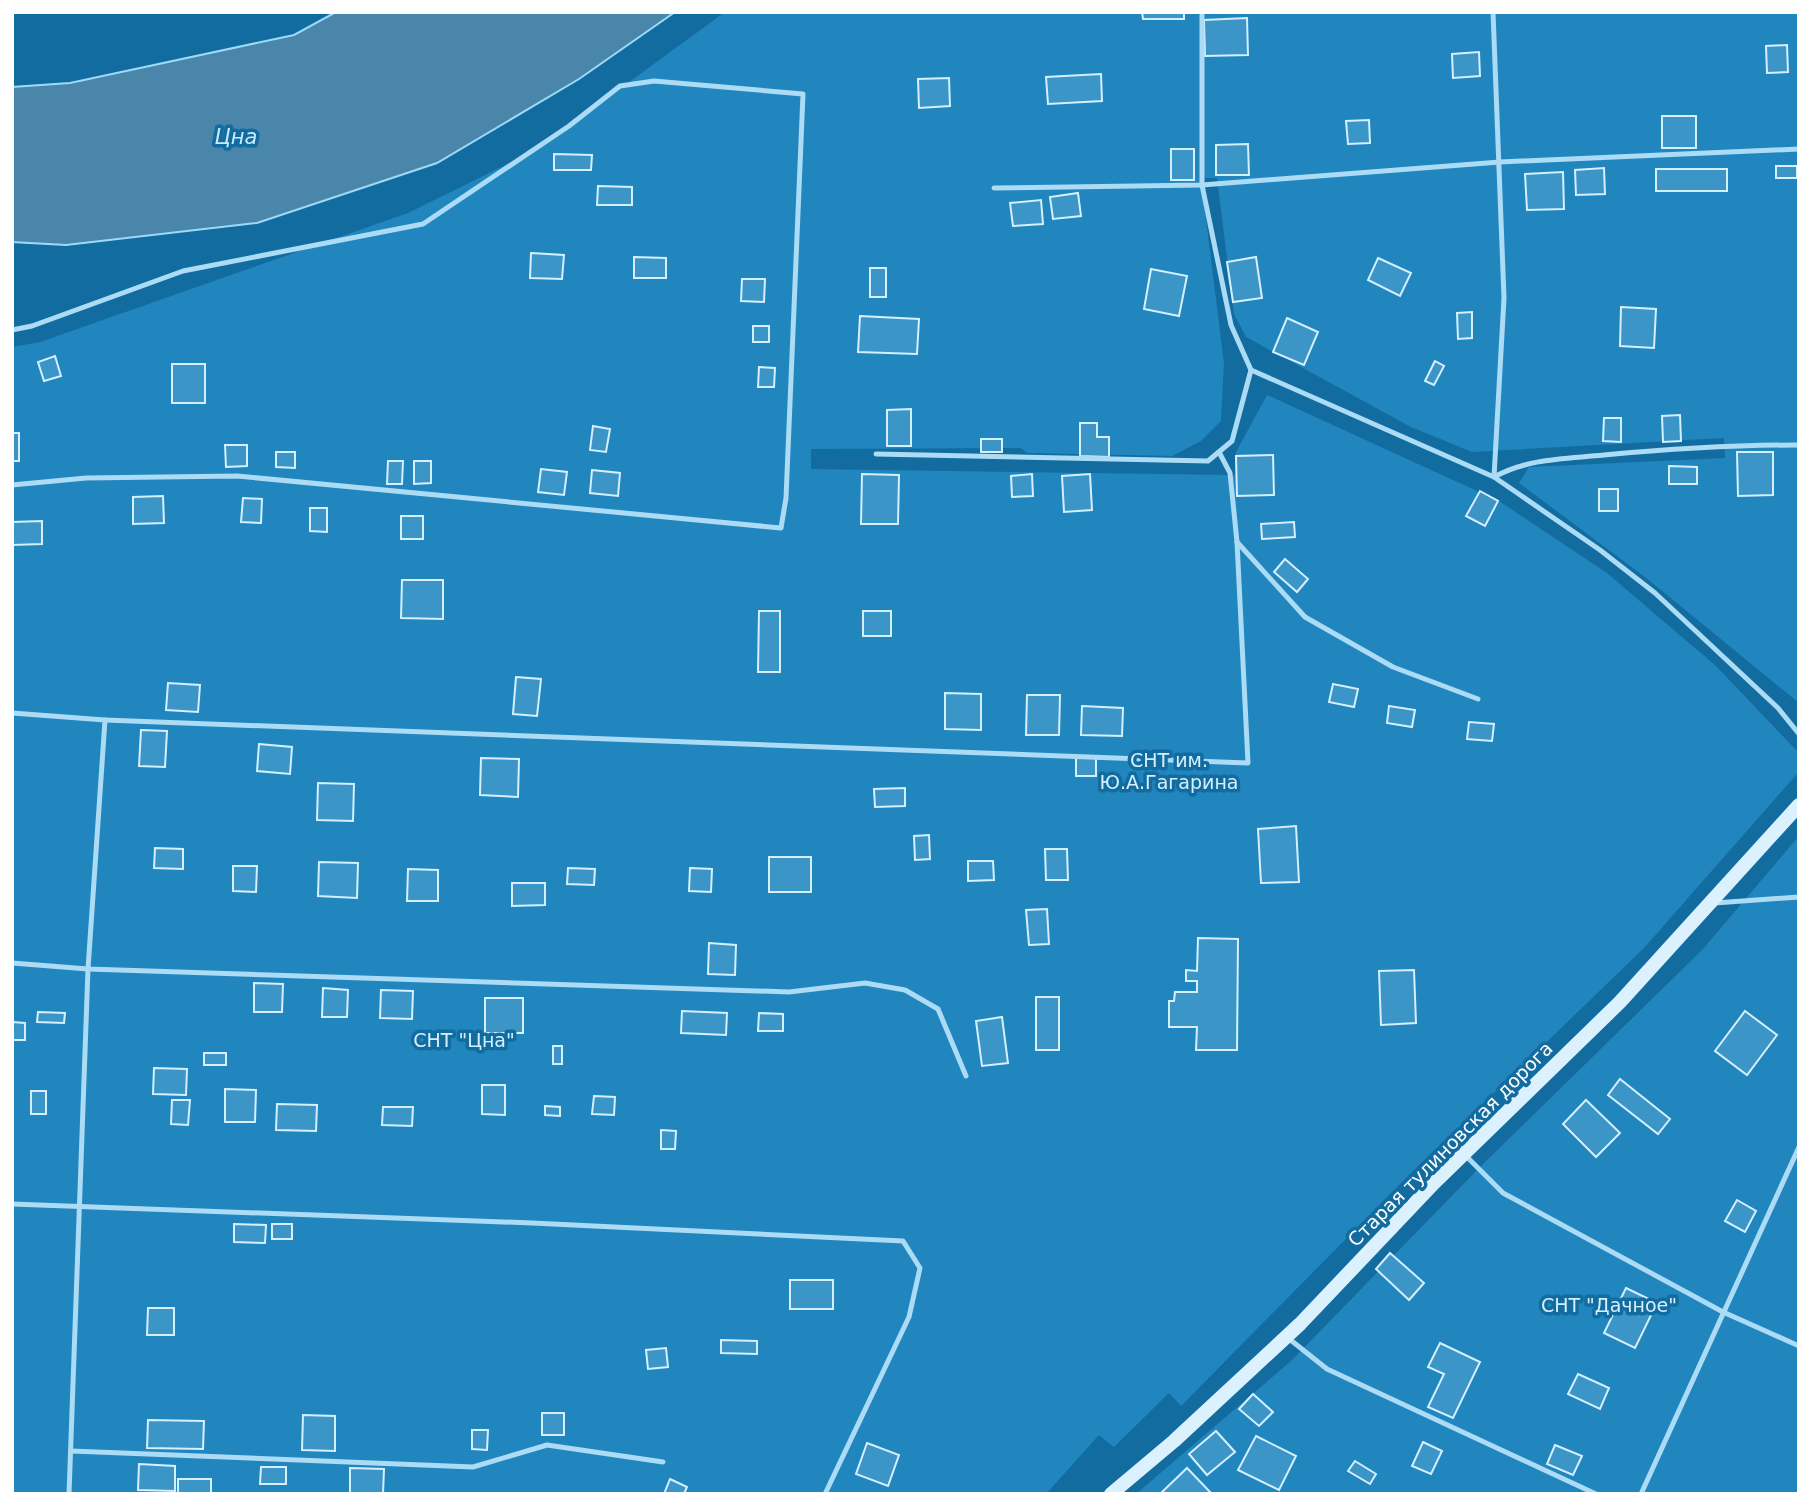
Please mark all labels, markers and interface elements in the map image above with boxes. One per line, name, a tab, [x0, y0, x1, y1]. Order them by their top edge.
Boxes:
water label: Цна	[215, 125, 257, 149]
park label: СНТ им. Ю.А.Гагарина	[1100, 749, 1238, 793]
park label: СНТ "Цна"	[413, 1029, 515, 1051]
street label: Старая тулиновская дорога	[1343, 1037, 1557, 1251]
park label: СНТ "Дачное"	[1541, 1294, 1677, 1316]

